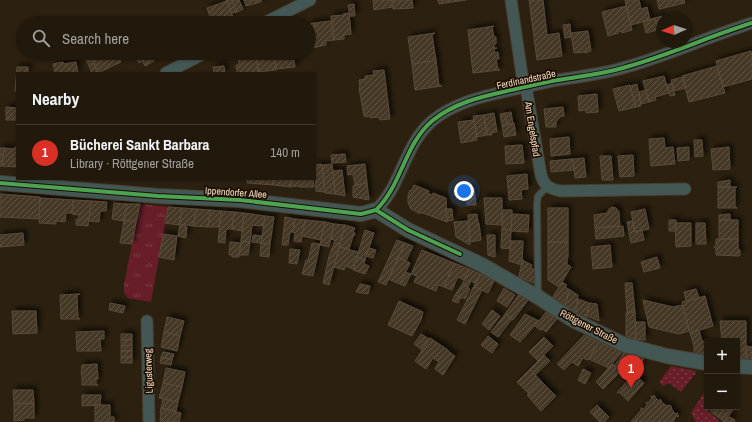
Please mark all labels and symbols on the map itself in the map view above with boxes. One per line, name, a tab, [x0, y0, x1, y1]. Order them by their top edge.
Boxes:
north arrow	[656, 12, 692, 48]
street label: Ferdinandstraße	[495, 67, 557, 92]
street label: Am Engelspfad	[522, 100, 543, 158]
your location	[454, 181, 474, 201]
street label: Ippendorfer Allee	[205, 184, 268, 201]
street label: Röttgener Straße	[558, 306, 620, 347]
street label: Ligusterweg	[141, 348, 156, 394]
pin: 1	[618, 355, 644, 388]

